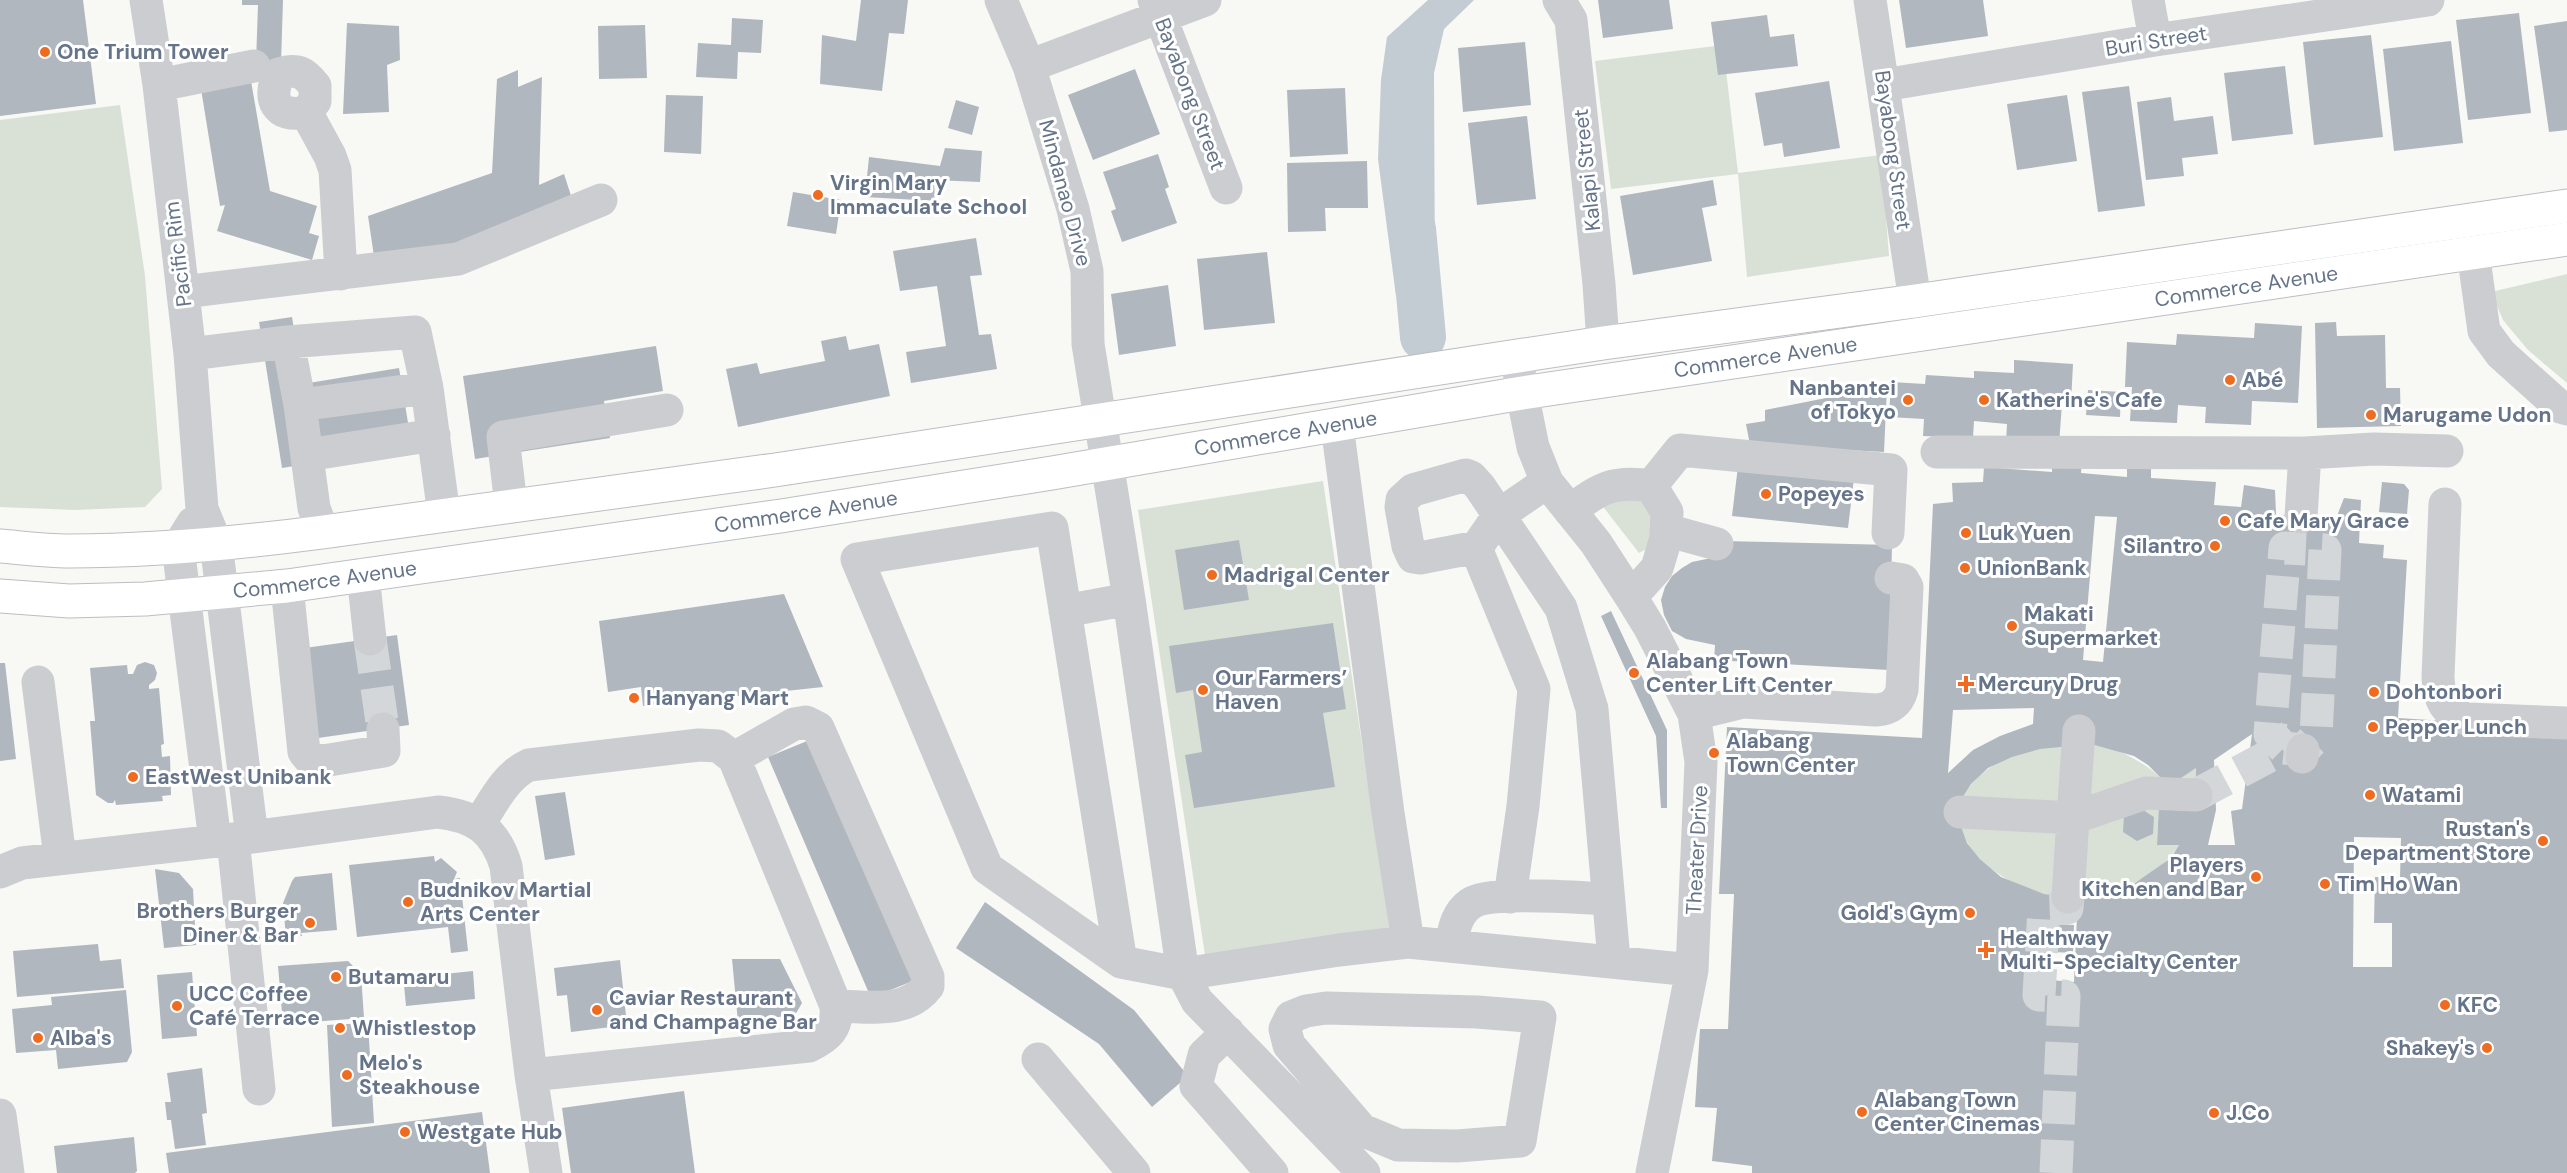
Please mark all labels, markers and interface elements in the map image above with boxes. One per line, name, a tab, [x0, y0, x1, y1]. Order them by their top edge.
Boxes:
street label: Bayabong Street	[1148, 14, 1232, 174]
street label: Buri Street	[2103, 19, 2209, 63]
place label: One Trium Tower	[57, 38, 229, 66]
marker: One Trium Tower	[38, 45, 52, 59]
street label: Bayabong Street	[1868, 68, 1918, 232]
street label: Kalapi Street	[1567, 108, 1607, 232]
street label: Mindanao Drive	[1032, 117, 1098, 269]
place label: Virgin Mary Immaculate School	[830, 169, 1027, 221]
marker: Virgin Mary Immaculate School	[811, 188, 825, 202]
street label: Pacific Rim	[158, 200, 198, 308]
street label: Commerce Avenue	[2153, 259, 2340, 314]
street label: Commerce Avenue	[1672, 330, 1859, 384]
place label: Abé	[2242, 366, 2283, 394]
marker: Abé	[2223, 373, 2237, 387]
place label: Nanbantei of Tokyo	[1789, 374, 1896, 426]
place label: Katherine's Cafe	[1996, 386, 2163, 414]
marker: Nanbantei of Tokyo	[1901, 393, 1915, 407]
marker: Katherine's Cafe	[1977, 393, 1991, 407]
place label: Marugame Udon	[2383, 401, 2552, 429]
street label: Commerce Avenue	[1192, 404, 1379, 463]
marker: Marugame Udon	[2364, 408, 2378, 422]
place label: Popeyes	[1778, 480, 1865, 508]
street label: Commerce Avenue	[712, 484, 900, 539]
marker: Popeyes	[1759, 487, 1773, 501]
place label: Cafe Mary Grace	[2237, 507, 2410, 535]
marker: Cafe Mary Grace	[2218, 514, 2232, 528]
place label: Luk Yuen	[1978, 519, 2071, 547]
marker: Luk Yuen	[1959, 526, 1973, 540]
place label: Silantro	[2123, 532, 2203, 560]
marker: Silantro	[2208, 539, 2222, 553]
street label: Commerce Avenue	[232, 554, 419, 605]
place label: UnionBank	[1977, 554, 2087, 582]
place label: Madrigal Center	[1224, 561, 1390, 589]
marker: UnionBank	[1958, 561, 1972, 575]
marker: Madrigal Center	[1205, 568, 1219, 582]
place label: Makati Supermarket	[2024, 600, 2158, 652]
marker: Makati Supermarket	[2005, 619, 2019, 633]
place label: Alabang Town Center Lift Center	[1646, 647, 1833, 699]
place label: Our Farmers’ Haven	[1215, 664, 1347, 716]
marker: Alabang Town Center Lift Center	[1627, 666, 1641, 680]
place label: Mercury Drug	[1978, 670, 2118, 698]
marker: Mercury Drug	[1959, 677, 1973, 691]
place label: Dohtonbori	[2386, 678, 2502, 706]
marker: Our Farmers’ Haven	[1196, 683, 1210, 697]
place label: Hanyang Mart	[646, 684, 789, 712]
marker: Dohtonbori	[2367, 685, 2381, 699]
marker: Hanyang Mart	[627, 691, 641, 705]
place label: Pepper Lunch	[2385, 713, 2527, 741]
marker: Pepper Lunch	[2366, 720, 2380, 734]
place label: Alabang Town Center	[1726, 727, 1856, 779]
marker: Alabang Town Center	[1707, 746, 1721, 760]
place label: EastWest Unibank	[145, 763, 332, 791]
marker: EastWest Unibank	[126, 770, 140, 784]
place label: Watami	[2382, 781, 2461, 809]
street label: Theater Drive	[1680, 784, 1714, 916]
marker: Watami	[2363, 788, 2377, 802]
place label: Rustan's Department Store	[2345, 815, 2531, 867]
marker: Rustan's Department Store	[2536, 834, 2550, 848]
place label: Players Kitchen and Bar	[2081, 851, 2244, 903]
marker: Players Kitchen and Bar	[2249, 870, 2263, 884]
place label: Tim Ho Wan	[2337, 870, 2458, 898]
place label: Budnikov Martial Arts Center	[420, 876, 591, 928]
marker: Tim Ho Wan	[2318, 877, 2332, 891]
marker: Budnikov Martial Arts Center	[401, 895, 415, 909]
place label: Brothers Burger Diner & Bar	[136, 897, 298, 949]
place label: Gold's Gym	[1840, 899, 1958, 927]
marker: Gold's Gym	[1963, 906, 1977, 920]
marker: Brothers Burger Diner & Bar	[303, 916, 317, 930]
place label: Healthway Multi-Specialty Center	[2000, 924, 2238, 976]
marker: Healthway Multi-Specialty Center	[1977, 941, 1995, 959]
place label: Butamaru	[348, 963, 449, 991]
marker: Butamaru	[329, 970, 343, 984]
place label: UCC Coffee Café Terrace	[189, 980, 320, 1032]
place label: Caviar Restaurant and Champagne Bar	[609, 984, 817, 1036]
place label: KFC	[2457, 991, 2498, 1019]
marker: KFC	[2438, 998, 2452, 1012]
marker: UCC Coffee Café Terrace	[170, 999, 184, 1013]
marker: Caviar Restaurant and Champagne Bar	[590, 1003, 604, 1017]
place label: Whistlestop	[352, 1014, 477, 1042]
marker: Whistlestop	[333, 1021, 347, 1035]
place label: Alba's	[50, 1024, 112, 1052]
marker: Alba's	[31, 1031, 45, 1045]
place label: Shakey's	[2386, 1034, 2475, 1062]
marker: Shakey's	[2480, 1041, 2494, 1055]
place label: Melo's Steakhouse	[359, 1049, 480, 1101]
marker: Melo's Steakhouse	[340, 1068, 354, 1082]
place label: Alabang Town Center Cinemas	[1874, 1086, 2040, 1138]
place label: J.Co	[2226, 1099, 2270, 1127]
marker: Alabang Town Center Cinemas	[1855, 1105, 1869, 1119]
marker: J.Co	[2207, 1106, 2221, 1120]
place label: Westgate Hub	[417, 1118, 563, 1146]
marker: Westgate Hub	[398, 1125, 412, 1139]

